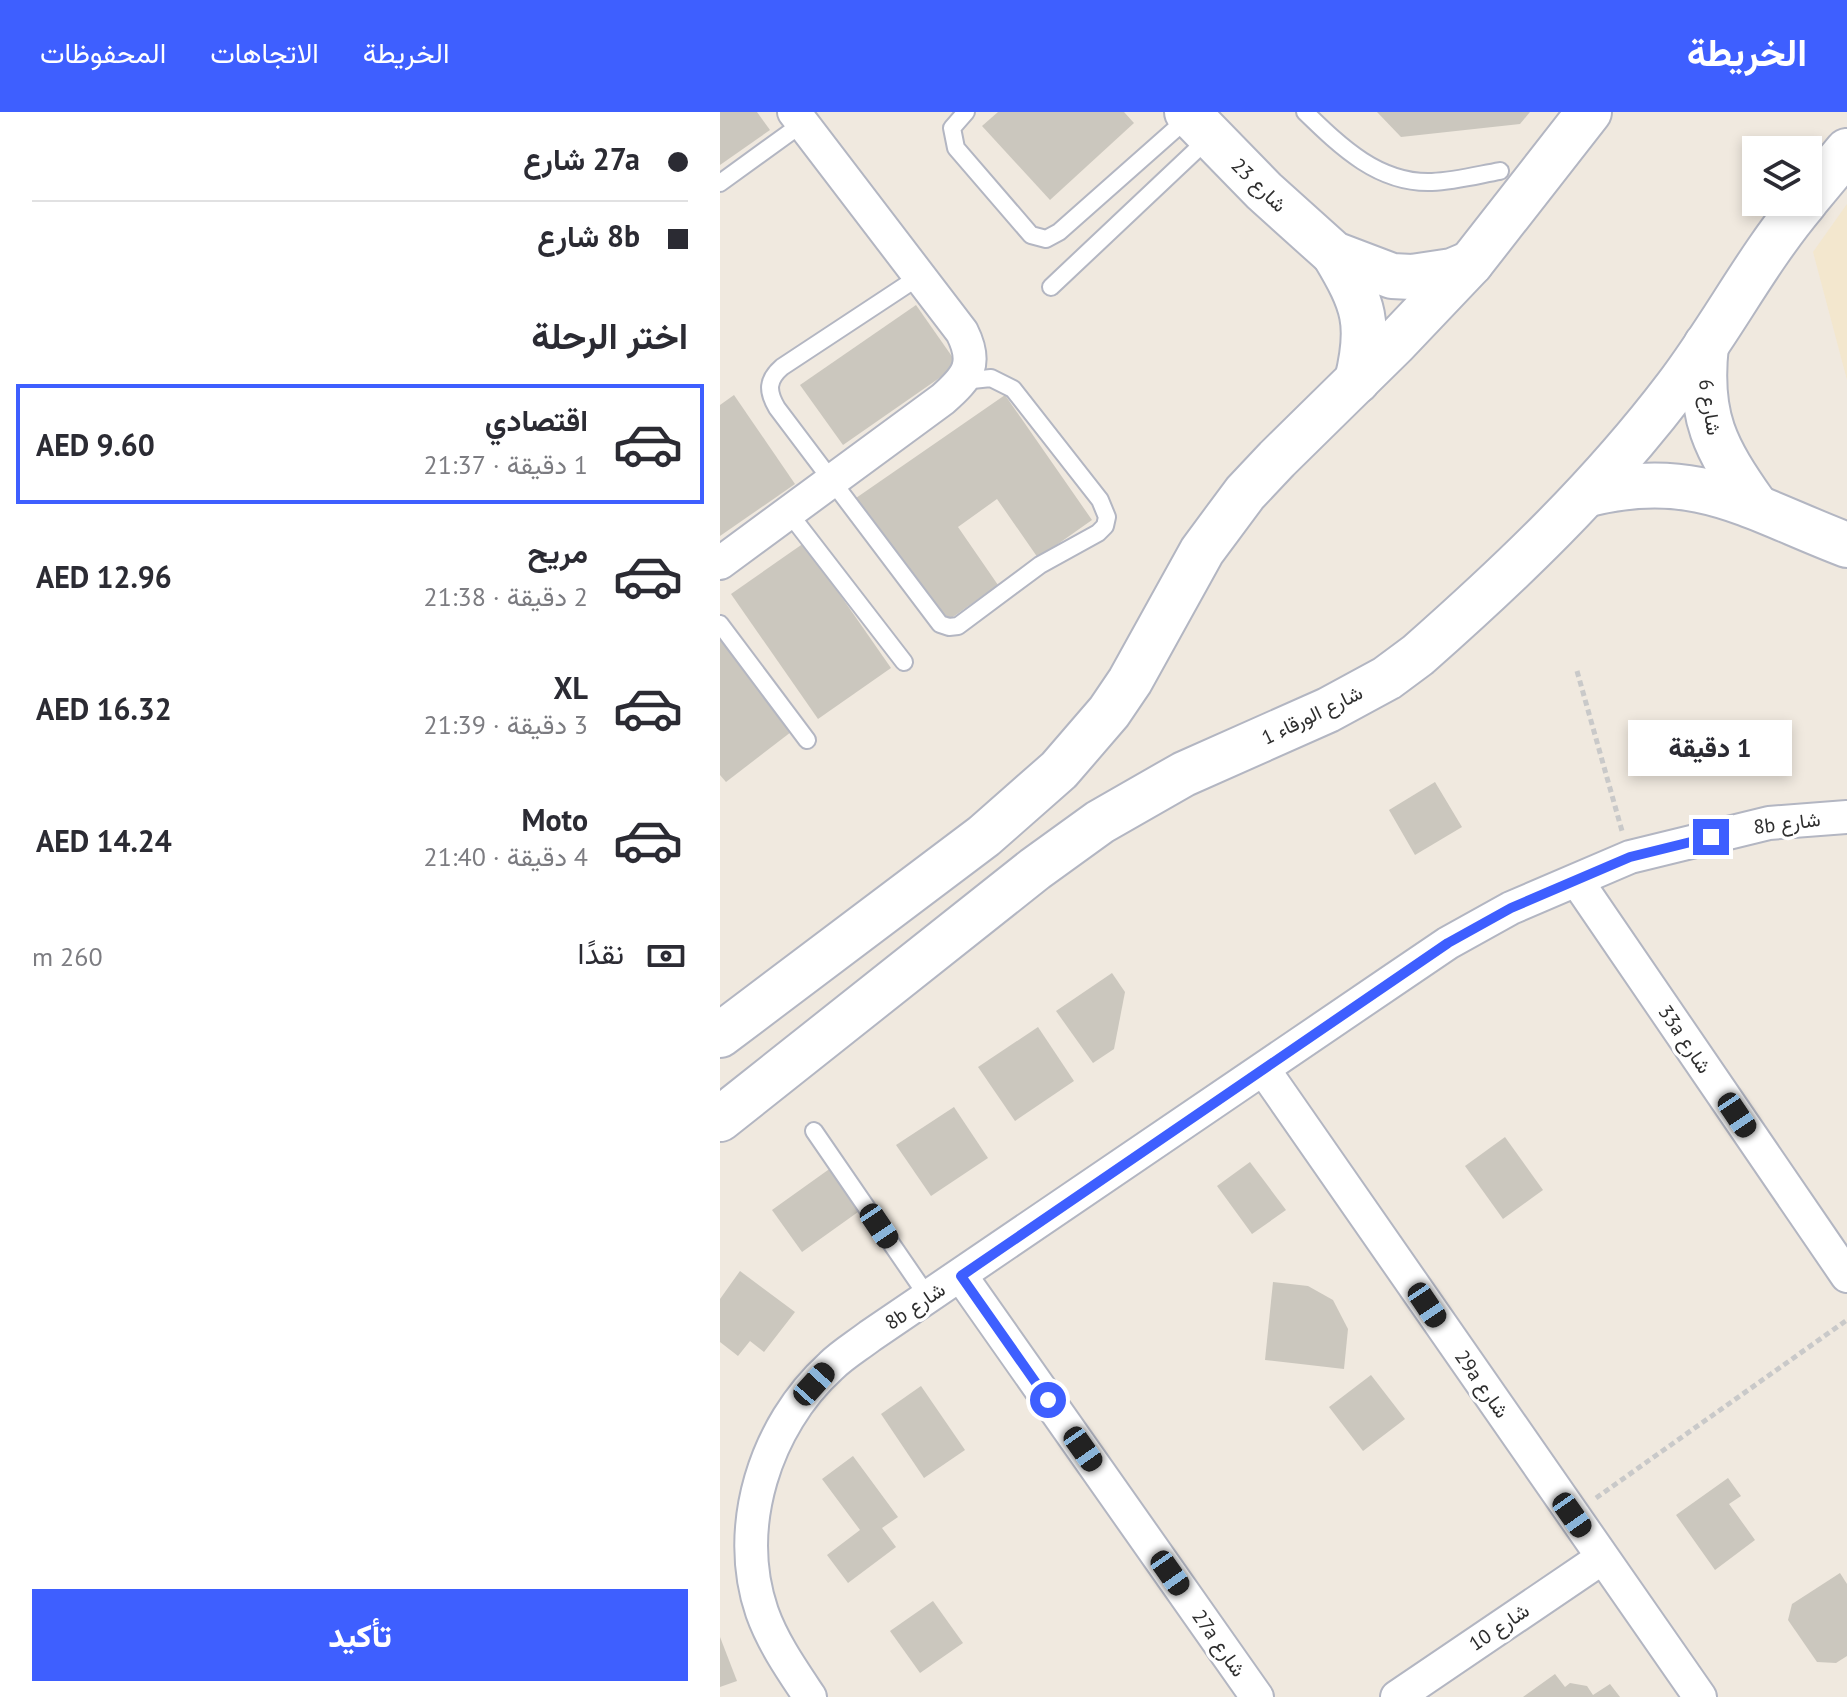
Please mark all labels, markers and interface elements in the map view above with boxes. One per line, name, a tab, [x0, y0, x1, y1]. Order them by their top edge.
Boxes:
text: الخريطة	[1687, 27, 1807, 76]
text: المحفوظات	[40, 34, 166, 71]
text: الاتجاهات	[210, 34, 319, 71]
text: الخريطة	[363, 34, 449, 71]
map controls	[1742, 136, 1822, 216]
button: layers	[1742, 136, 1822, 216]
text: 27a شارع	[523, 139, 640, 178]
street label: شارع 23	[1225, 152, 1292, 218]
text: 8b شارع	[537, 216, 640, 255]
text: اختر الرحلة	[531, 312, 688, 359]
street label: شارع 6	[1692, 377, 1727, 437]
text: اقتصادي	[485, 400, 588, 439]
icon: car	[612, 408, 684, 480]
text: AED 9.60	[36, 425, 155, 464]
text: 1 دقيقة · 21:37	[424, 448, 588, 481]
text: مريح	[528, 532, 588, 571]
icon: car	[612, 540, 684, 612]
text: AED 12.96	[36, 557, 172, 596]
text: 2 دقيقة · 21:38	[424, 580, 588, 613]
text: XL	[554, 668, 588, 707]
icon: car	[612, 672, 684, 744]
street label: شارع الورقاء 1	[1257, 679, 1367, 751]
text: AED 16.32	[36, 689, 172, 728]
text: 3 دقيقة · 21:39	[424, 708, 588, 741]
callout: 1 دقيقة	[1629, 721, 1793, 777]
text: 1 دقيقة	[1669, 731, 1751, 764]
text: Moto	[521, 800, 588, 839]
icon: car	[612, 804, 684, 876]
street label: 8b شارع	[1752, 806, 1822, 841]
route end	[1693, 819, 1729, 855]
text: AED 14.24	[36, 821, 172, 860]
text: 4 دقيقة · 21:40	[424, 840, 588, 873]
text: نقدًا	[578, 933, 624, 972]
icon: cash	[644, 934, 688, 978]
text: 260 m	[32, 940, 103, 973]
street label: 33a شارع	[1652, 1000, 1717, 1079]
car	[1714, 1088, 1760, 1142]
car	[856, 1199, 902, 1253]
street label: 8b شارع	[880, 1276, 951, 1336]
car	[1404, 1278, 1450, 1332]
street label: 29a شارع	[1448, 1345, 1515, 1424]
car	[789, 1358, 839, 1410]
route start	[1030, 1382, 1066, 1418]
car	[1059, 1422, 1107, 1476]
car	[1548, 1488, 1596, 1542]
car	[1146, 1546, 1194, 1600]
button: تأكيد	[32, 1589, 688, 1681]
street label: شارع 10	[1464, 1597, 1535, 1657]
street label: 27a شارع	[1186, 1604, 1252, 1682]

